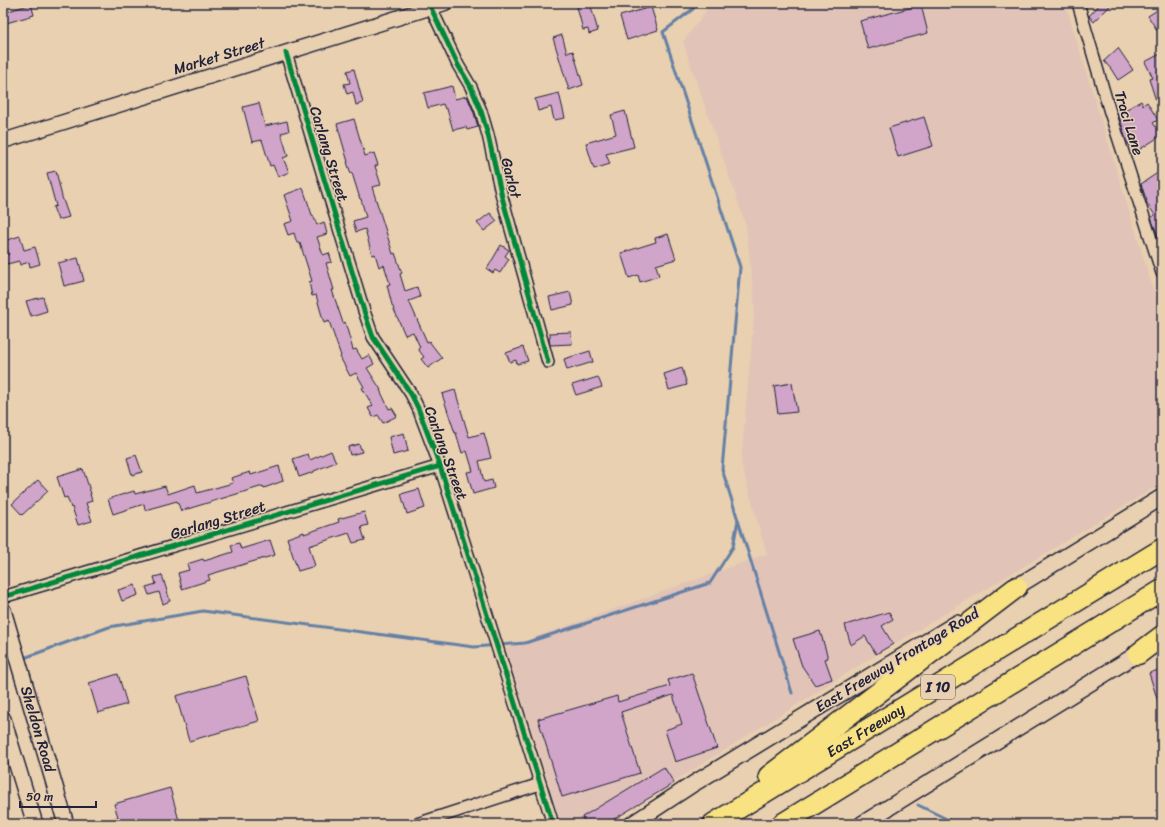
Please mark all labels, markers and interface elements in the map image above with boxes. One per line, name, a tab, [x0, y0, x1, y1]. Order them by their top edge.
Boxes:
street label: Market Street	[170, 29, 269, 82]
street label: Traci Lane	[1107, 87, 1151, 159]
street label: Carlang Street	[302, 103, 356, 205]
street label: Garlot	[493, 155, 529, 202]
street label: Carlang Street	[417, 402, 475, 504]
street label: Garlang Street	[167, 493, 269, 547]
street label: East Freeway Frontage Road	[810, 600, 985, 719]
road number: I 10	[921, 675, 955, 699]
street label: Sheldon Road	[13, 683, 63, 776]
street label: East Freeway	[821, 696, 910, 765]
scale bar	[20, 783, 96, 809]
text: 50 m	[26, 786, 53, 808]

